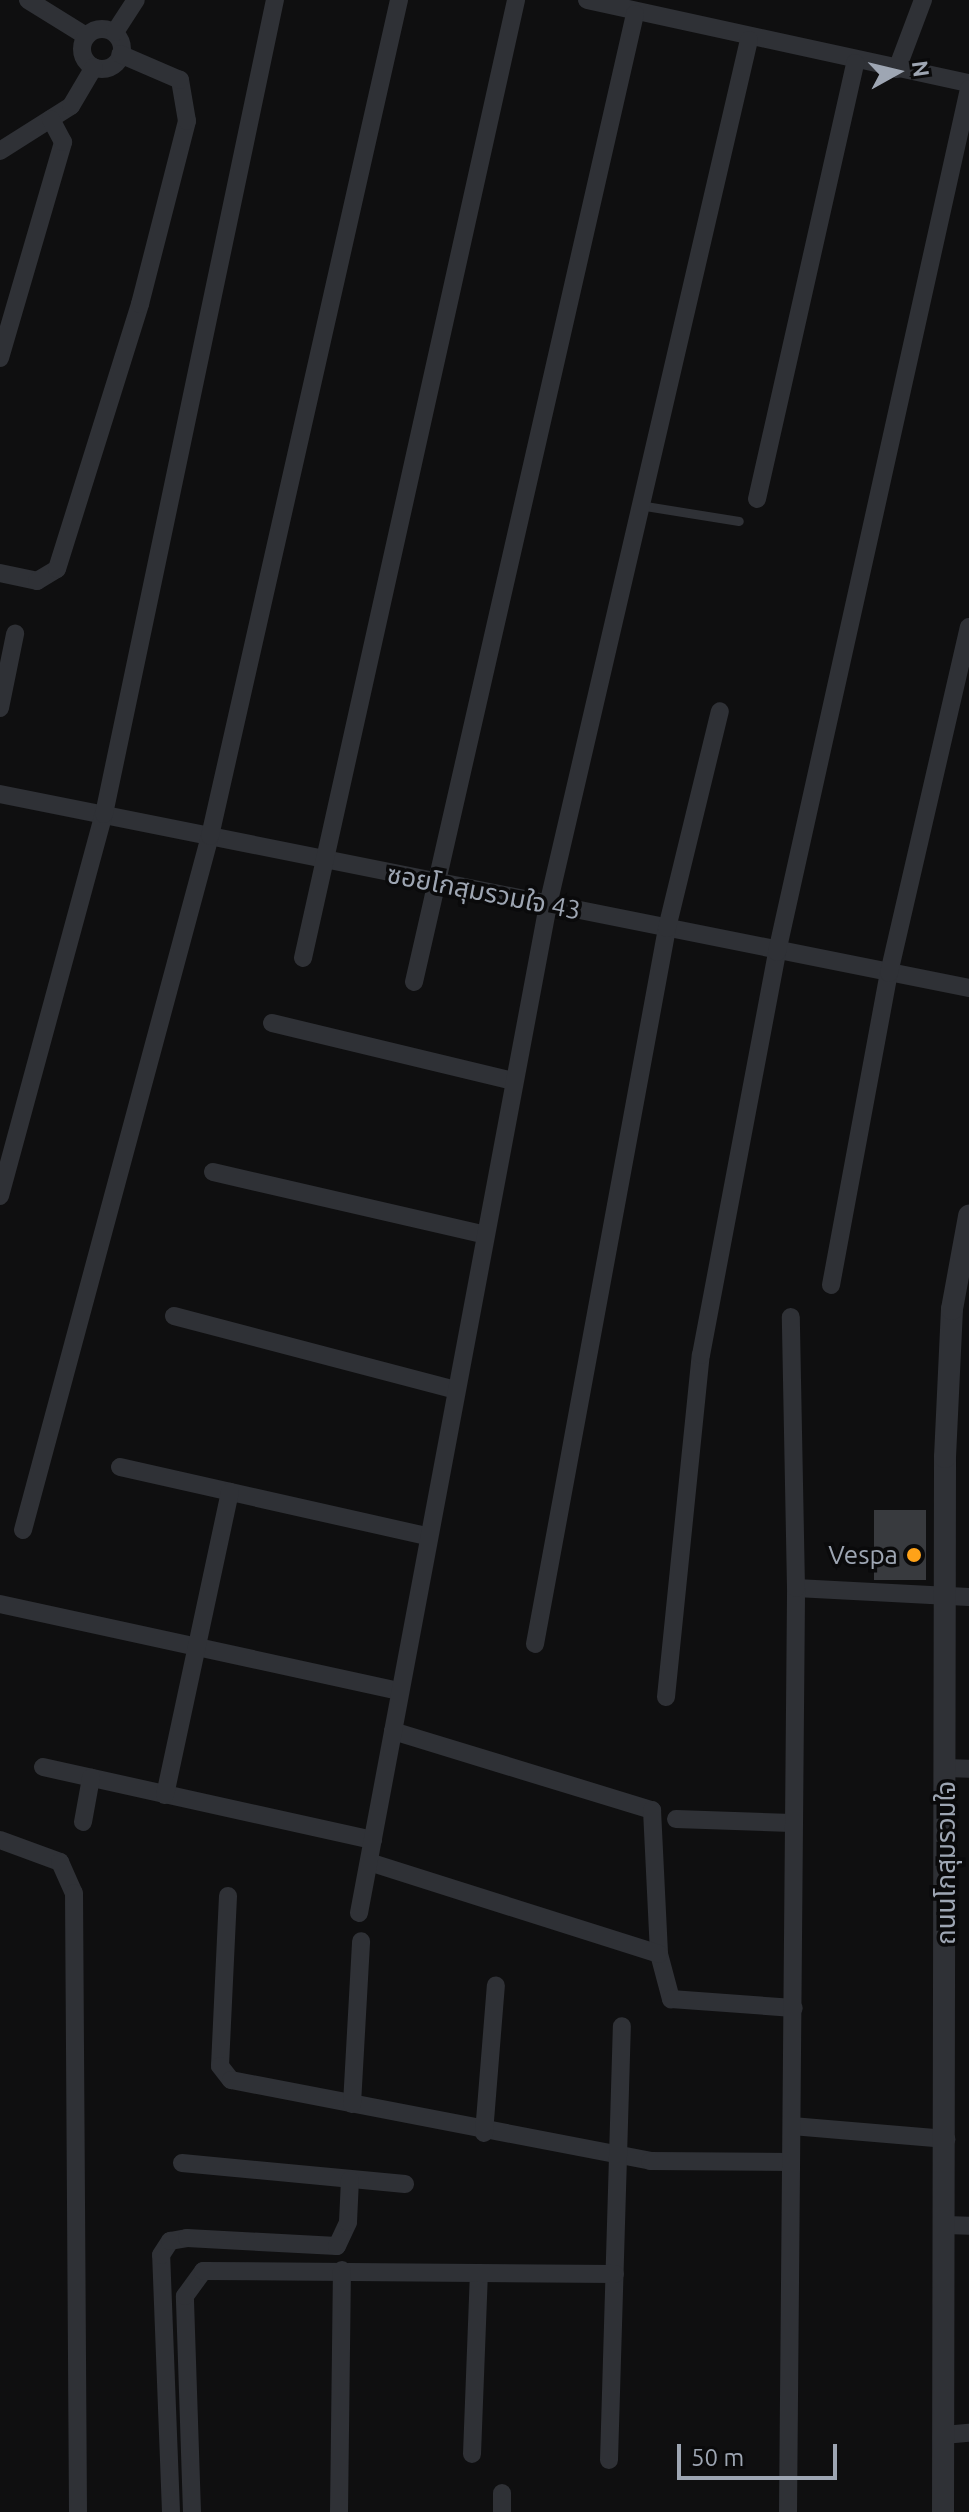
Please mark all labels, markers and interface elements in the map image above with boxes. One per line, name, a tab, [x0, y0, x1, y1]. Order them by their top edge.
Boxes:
north arrow	[857, 32, 937, 112]
text: N	[908, 59, 935, 78]
street label: ซอยโกสุมรวมใจ 43	[385, 858, 583, 926]
place label: Vespa	[828, 1539, 898, 1571]
marker: Vespa	[905, 1546, 923, 1564]
street label: ถนนโกสุมรวมใจ	[930, 1781, 962, 1945]
scale bar	[681, 2428, 841, 2478]
text: 50 m	[691, 2444, 744, 2471]

